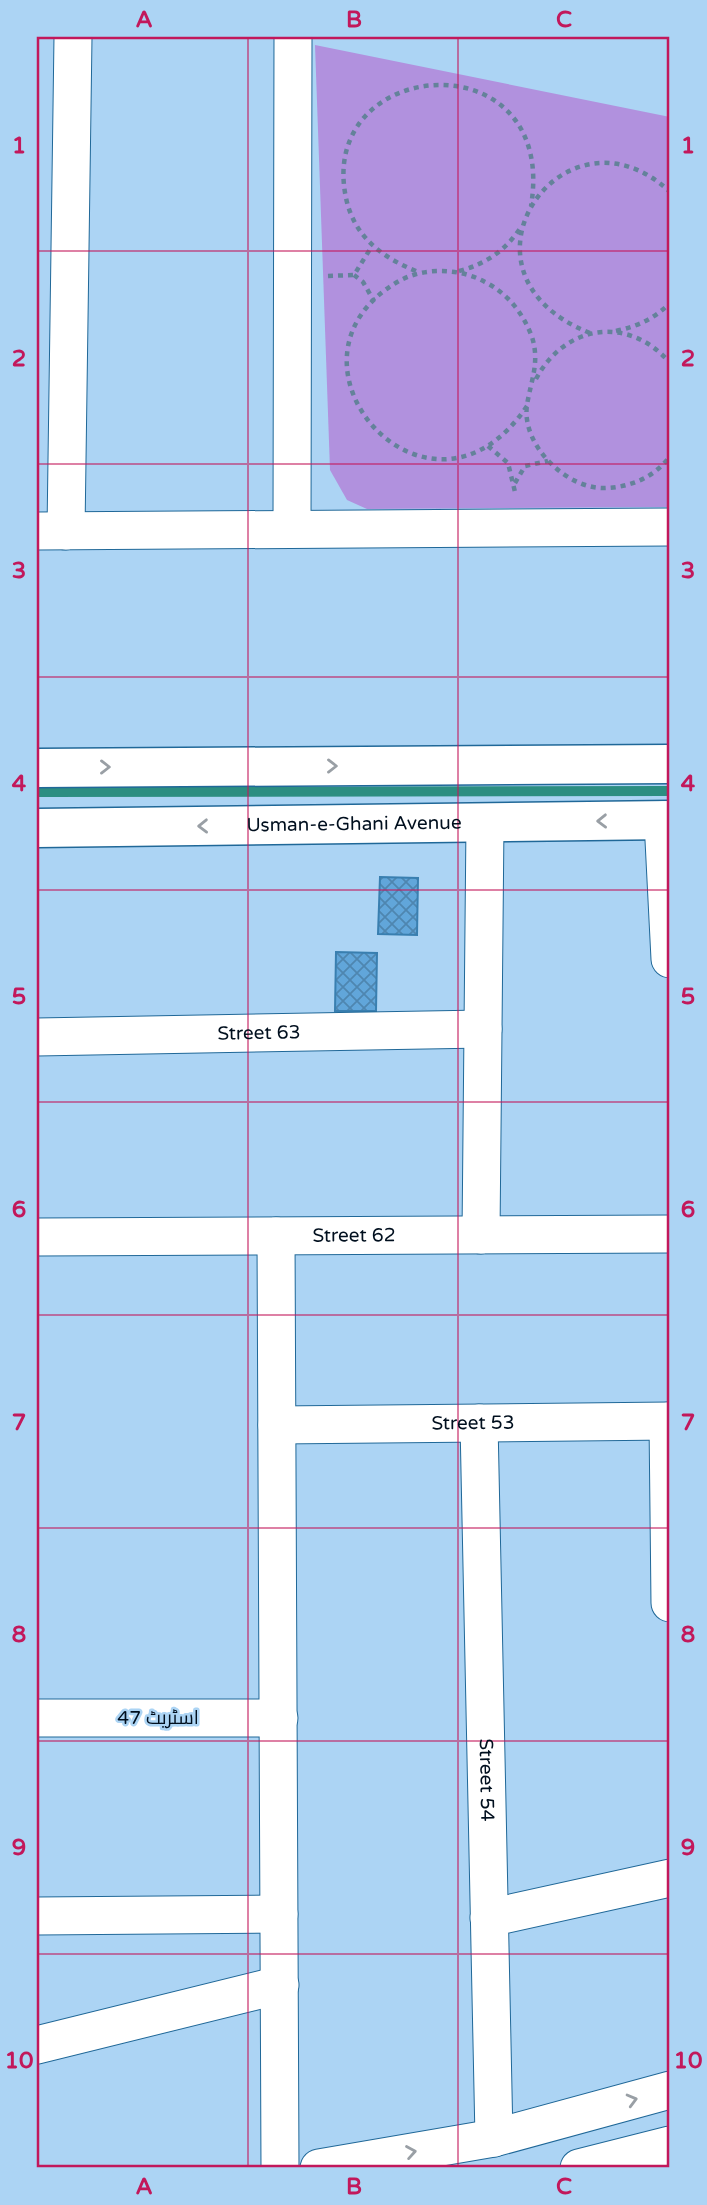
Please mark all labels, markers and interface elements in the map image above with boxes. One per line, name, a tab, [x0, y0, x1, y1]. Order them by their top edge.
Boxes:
text: A	[135, 6, 153, 34]
text: B	[346, 6, 362, 34]
text: C	[556, 6, 572, 34]
text: 1	[12, 132, 26, 160]
text: 1	[681, 132, 695, 160]
text: 2	[12, 345, 26, 373]
text: 2	[681, 345, 695, 373]
text: 3	[12, 557, 26, 585]
text: 3	[681, 557, 695, 585]
one-way arrow	[328, 758, 338, 774]
one-way arrow	[100, 759, 111, 775]
text: 4	[12, 770, 27, 798]
text: 4	[681, 770, 696, 798]
street label: Usman-e-Ghani Avenue	[246, 812, 462, 836]
one-way arrow	[596, 813, 607, 829]
one-way arrow	[197, 818, 208, 834]
text: 5	[12, 983, 26, 1011]
text: 5	[681, 983, 695, 1011]
street label: Street 63	[217, 1021, 301, 1045]
text: 6	[12, 1196, 26, 1224]
text: 6	[681, 1196, 695, 1224]
street label: Street 62	[312, 1224, 396, 1247]
text: 7	[12, 1409, 26, 1437]
text: 7	[681, 1409, 695, 1437]
street label: Street 53	[431, 1412, 515, 1434]
text: 8	[12, 1621, 26, 1649]
text: 8	[681, 1621, 695, 1649]
street label: اسٹریٹ 47	[117, 1707, 199, 1729]
street label: Street 54	[475, 1738, 498, 1822]
text: 9	[12, 1834, 26, 1862]
text: 9	[681, 1834, 695, 1862]
text: 10	[5, 2047, 33, 2075]
text: 10	[674, 2047, 702, 2075]
one-way arrow	[626, 2094, 638, 2108]
one-way arrow	[405, 2145, 417, 2160]
text: A	[135, 2173, 153, 2201]
text: B	[346, 2173, 362, 2201]
text: C	[556, 2173, 572, 2201]

